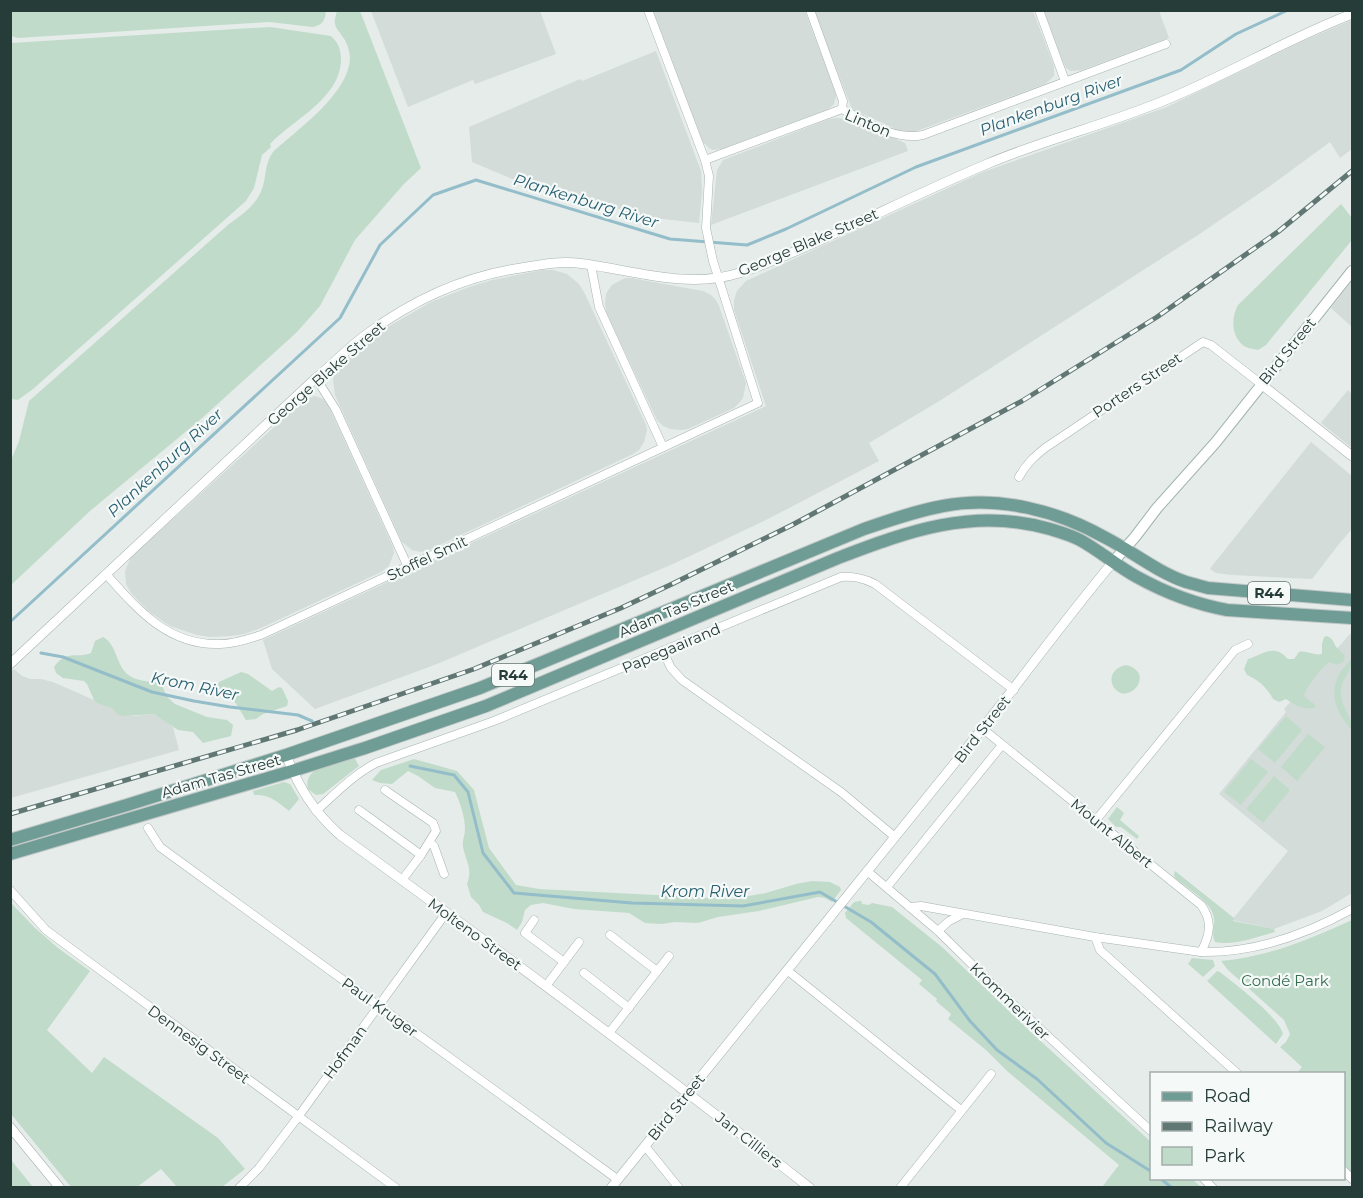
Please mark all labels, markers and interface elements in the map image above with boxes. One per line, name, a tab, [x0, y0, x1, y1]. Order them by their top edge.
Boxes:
water label: Plankenburg River	[977, 70, 1125, 140]
street label: Linton	[842, 105, 894, 141]
water label: Plankenburg River	[511, 170, 661, 232]
street label: George Blake Street	[735, 204, 881, 280]
street label: Bird Street	[1254, 314, 1320, 388]
street label: George Blake Street	[263, 317, 389, 429]
street label: Porters Street	[1089, 348, 1185, 422]
water label: Plankenburg River	[104, 404, 227, 521]
street label: Stoffel Smit	[384, 531, 470, 585]
street label: Adam Tas Street	[616, 576, 736, 642]
road number: R44	[1248, 582, 1290, 604]
street label: Papegaairand	[619, 619, 723, 677]
road number: R44	[492, 664, 534, 686]
water label: Krom River	[149, 667, 241, 705]
street label: Bird Street	[950, 691, 1014, 767]
street label: Adam Tas Street	[159, 750, 283, 802]
street label: Mount Albert	[1067, 794, 1157, 872]
water label: Krom River	[660, 882, 750, 901]
street label: Molteno Street	[424, 894, 526, 974]
street label: Krommerivier	[966, 958, 1054, 1044]
park label: Condé Park	[1241, 971, 1329, 990]
street label: Paul Kruger	[338, 973, 422, 1041]
street label: Dennesig Street	[144, 1001, 254, 1087]
street label: Hofman	[319, 1022, 371, 1082]
street label: Bird Street	[643, 1070, 709, 1144]
legend	[1150, 1072, 1345, 1180]
text: Road	[1204, 1085, 1251, 1107]
street label: Jan Cilliers	[711, 1107, 786, 1172]
text: Railway	[1204, 1115, 1273, 1137]
text: Park	[1204, 1145, 1245, 1167]

